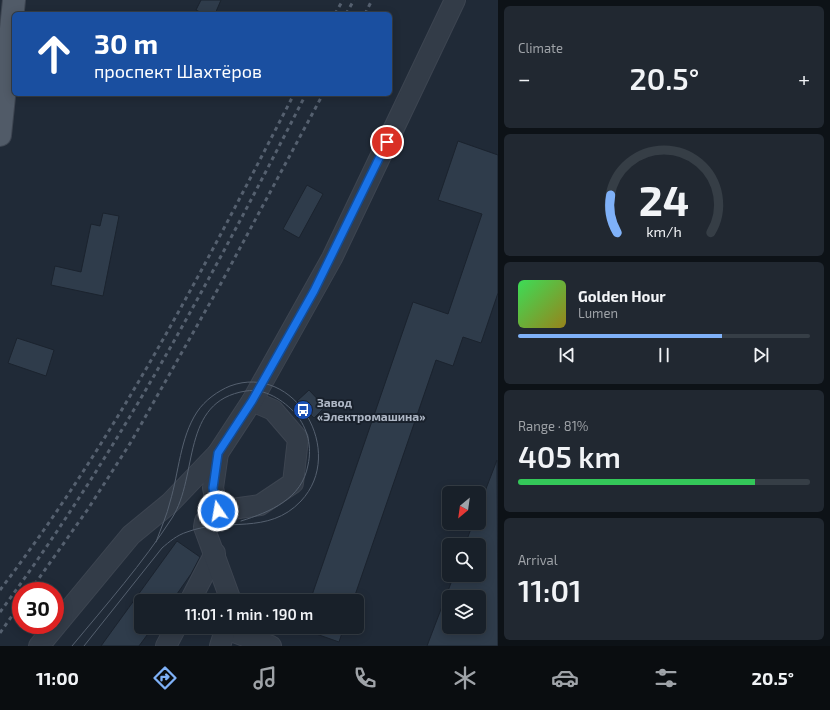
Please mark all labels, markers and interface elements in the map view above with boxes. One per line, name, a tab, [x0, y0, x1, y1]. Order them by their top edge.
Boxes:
text: 30 m	[94, 26, 158, 60]
icon: ahead	[28, 28, 80, 80]
text: Climate	[518, 40, 563, 56]
text: проспект Шахтёров	[94, 60, 262, 82]
text: 20.5°	[629, 60, 699, 96]
text: −	[518, 65, 531, 91]
text: +	[798, 65, 810, 91]
pin	[370, 125, 404, 159]
icon: arrive	[376, 131, 398, 153]
text: 24	[639, 174, 689, 224]
text: km/h	[646, 223, 682, 240]
text: Golden Hour	[578, 287, 666, 305]
text: Lumen	[578, 305, 618, 321]
icon: previous	[556, 344, 578, 366]
icon: pause	[653, 344, 675, 366]
icon: next	[750, 344, 772, 366]
place label: Завод «Электромашина»	[317, 395, 425, 423]
bus stop icon: Завод «Электромашина»	[292, 399, 314, 421]
text: Range · 81%	[518, 418, 588, 434]
text: 405 km	[518, 438, 621, 474]
north arrow	[442, 486, 486, 530]
map controls	[442, 486, 486, 634]
position arrow	[197, 490, 239, 532]
button: search	[442, 538, 486, 582]
text: Arrival	[518, 552, 558, 568]
text: 11:01	[518, 572, 582, 608]
speed limit sign: 30	[12, 582, 64, 634]
button: layers	[442, 590, 486, 634]
text: 11:01 · 1 min · 190 m	[185, 605, 313, 623]
icon: directions	[151, 664, 179, 692]
icon: music	[251, 664, 279, 692]
icon: phone	[351, 664, 379, 692]
icon: climate	[451, 664, 479, 692]
icon: car	[551, 664, 579, 692]
icon: filters	[652, 664, 680, 692]
text: 11:00	[36, 667, 79, 689]
text: 20.5°	[752, 667, 794, 689]

